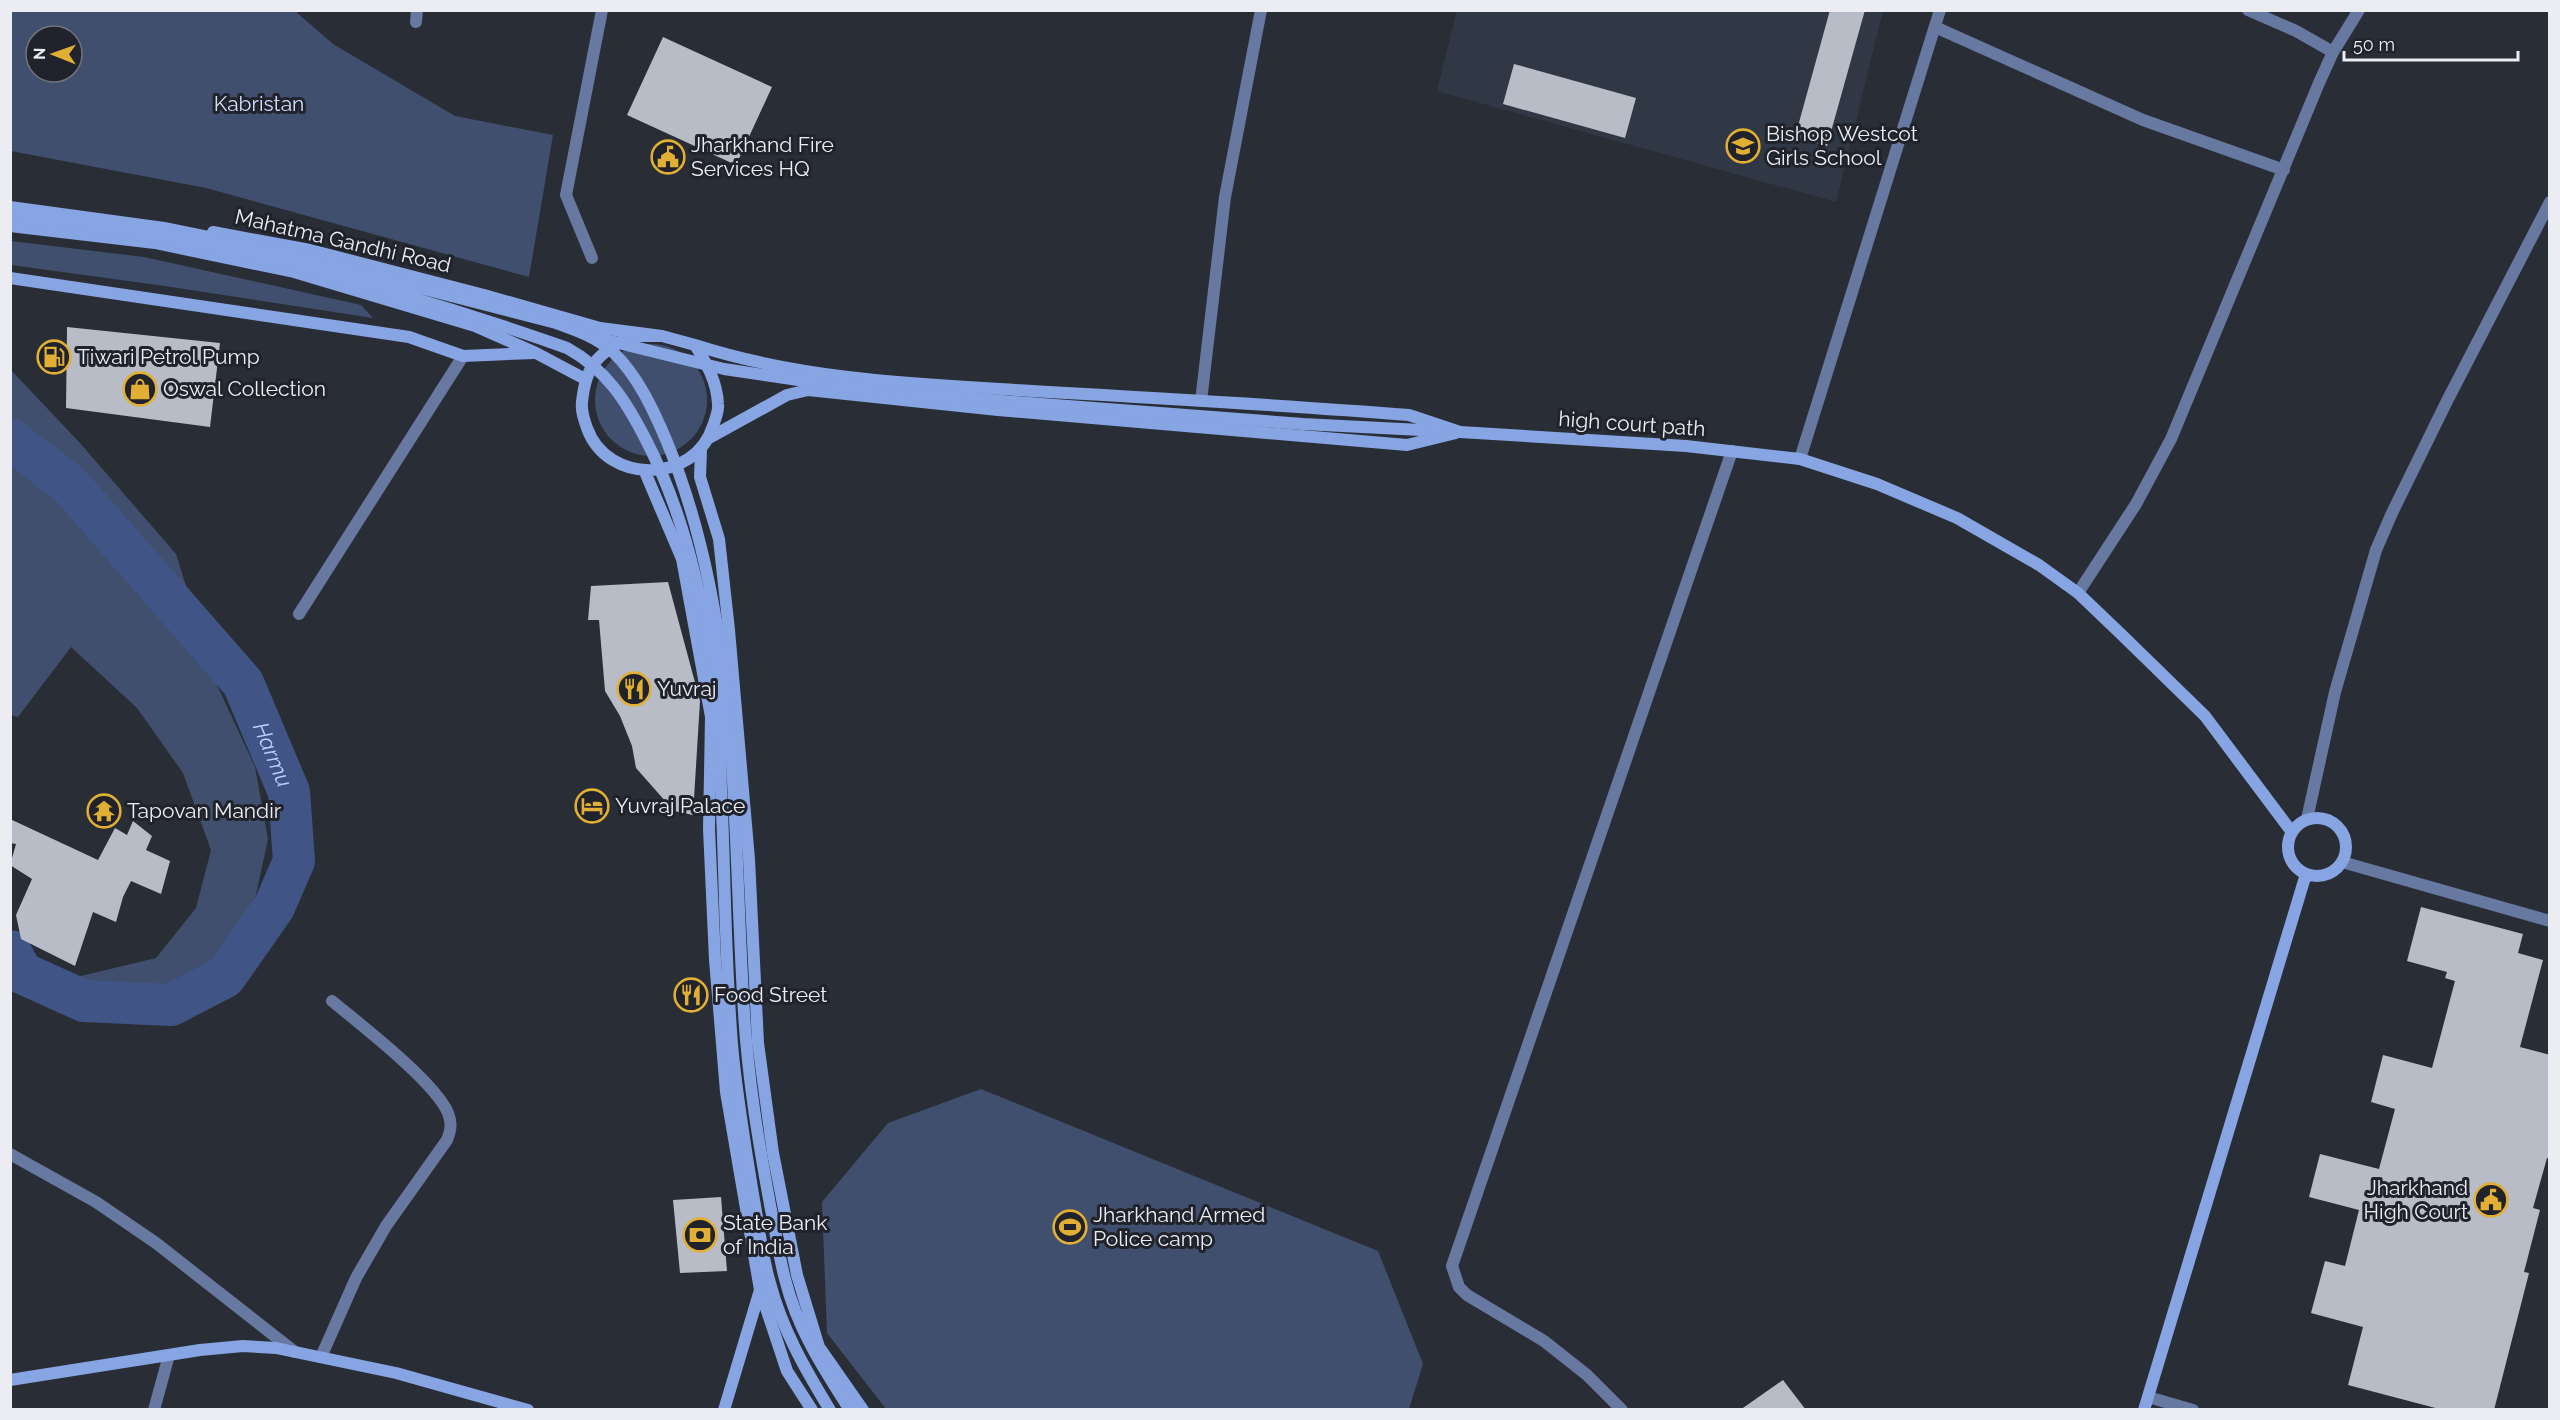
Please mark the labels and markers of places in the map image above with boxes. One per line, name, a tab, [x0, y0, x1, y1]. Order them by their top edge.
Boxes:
place label: Bishop Westcot Girls School	[1766, 121, 1918, 170]
school or university icon: Bishop Westcot Girls School	[1725, 128, 1761, 164]
place label: Jharkhand Fire Services HQ	[691, 132, 834, 181]
public building icon: Jharkhand Fire Services HQ	[650, 139, 686, 175]
fuel station icon: Tiwari Petrol Pump	[36, 339, 72, 375]
place label: Tiwari Petrol Pump	[77, 344, 260, 369]
shop icon: Oswal Collection	[122, 371, 158, 407]
place label: Oswal Collection	[163, 376, 326, 401]
restaurant icon: Yuvraj	[616, 671, 652, 707]
place label: Yuvraj	[657, 676, 717, 701]
hotel icon: Yuvraj Palace	[574, 788, 610, 824]
temple icon: Tapovan Mandir	[86, 793, 122, 829]
place label: Yuvraj Palace	[615, 793, 745, 818]
place label: Tapovan Mandir	[127, 798, 282, 823]
restaurant icon: Food Street	[673, 977, 709, 1013]
place label: Food Street	[714, 982, 827, 1007]
place label: Jharkhand High Court	[2364, 1175, 2468, 1224]
public building icon: Jharkhand High Court	[2473, 1182, 2509, 1218]
place label: Jharkhand Armed Police camp	[1093, 1202, 1265, 1251]
sports icon: Jharkhand Armed Police camp	[1052, 1209, 1088, 1245]
place label: State Bank of India	[723, 1210, 827, 1259]
bank icon: State Bank of India	[682, 1217, 718, 1253]

